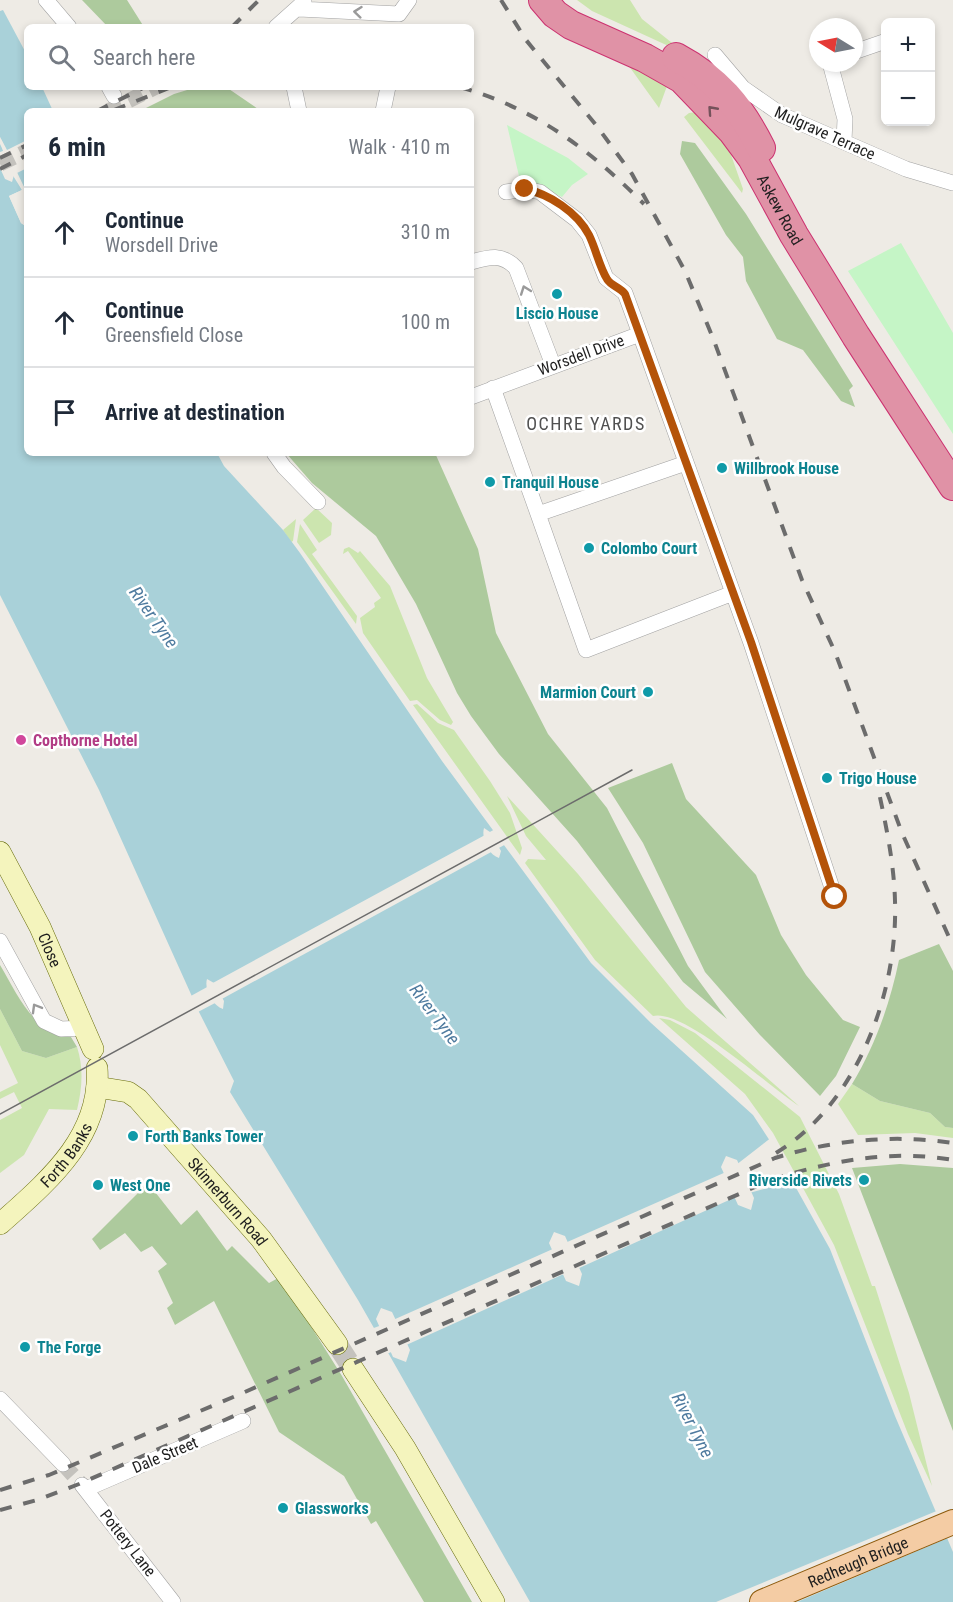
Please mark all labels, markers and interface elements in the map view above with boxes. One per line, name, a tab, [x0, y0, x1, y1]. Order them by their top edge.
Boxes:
one-way arrow	[354, 6, 363, 19]
north arrow	[809, 18, 863, 72]
map controls	[881, 18, 935, 126]
button: +	[881, 18, 935, 72]
search box	[24, 24, 474, 90]
icon: search	[45, 41, 78, 74]
text: Search here	[93, 45, 195, 70]
button: −	[881, 72, 935, 126]
street label: Mulgrave Terrace	[772, 102, 878, 164]
one-way arrow	[708, 107, 719, 117]
text: 6 min	[48, 132, 106, 162]
text: Walk · 410 m	[349, 135, 450, 159]
street label: Askew Road	[753, 171, 807, 248]
route end	[511, 175, 537, 201]
text: Continue	[105, 208, 184, 233]
icon: ahead	[48, 216, 81, 249]
text: 310 m	[401, 220, 450, 244]
text: Worsdell Drive	[105, 233, 218, 257]
one-way arrow	[519, 285, 532, 296]
marker: Liscio House	[550, 287, 564, 301]
text: Continue	[105, 298, 184, 323]
place label: Liscio House	[516, 304, 599, 323]
icon: ahead	[48, 306, 81, 339]
text: 100 m	[401, 310, 450, 334]
text: Greensfield Close	[105, 323, 243, 347]
street label: Worsdell Drive	[535, 331, 627, 379]
icon: arrive	[48, 396, 81, 429]
text: Arrive at destination	[105, 400, 285, 425]
district label: OCHRE YARDS	[526, 413, 646, 434]
place label: Willbrook House	[734, 459, 839, 478]
marker: Willbrook House	[715, 461, 729, 475]
place label: Tranquil House	[502, 473, 599, 492]
marker: Tranquil House	[483, 475, 497, 489]
place label: Colombo Court	[601, 539, 697, 558]
marker: Colombo Court	[582, 541, 596, 555]
water label: River Tyne	[125, 582, 183, 652]
place label: Marmion Court	[540, 683, 636, 702]
marker: Marmion Court	[641, 685, 655, 699]
place label: Copthorne Hotel	[33, 731, 138, 750]
marker: Copthorne Hotel	[14, 733, 28, 747]
place label: Trigo House	[839, 769, 917, 788]
marker: Trigo House	[820, 771, 834, 785]
route start	[821, 883, 847, 909]
street label: Close	[34, 930, 66, 970]
water label: River Tyne	[405, 980, 465, 1048]
one-way arrow	[32, 1004, 44, 1014]
street label: Forth Banks	[36, 1120, 96, 1191]
place label: Forth Banks Tower	[145, 1127, 263, 1146]
marker: Forth Banks Tower	[126, 1129, 140, 1143]
street label: Skinnerburn Road	[184, 1153, 272, 1249]
place label: Riverside Rivets	[749, 1171, 852, 1190]
marker: Riverside Rivets	[857, 1173, 871, 1187]
place label: West One	[110, 1176, 171, 1195]
marker: West One	[91, 1178, 105, 1192]
place label: The Forge	[37, 1338, 102, 1357]
marker: The Forge	[18, 1340, 32, 1354]
water label: River Tyne	[668, 1389, 718, 1461]
street label: Dale Street	[129, 1433, 201, 1477]
place label: Glassworks	[295, 1499, 369, 1518]
marker: Glassworks	[276, 1501, 290, 1515]
street label: Pottery Lane	[96, 1506, 160, 1580]
street label: Redheugh Bridge	[805, 1532, 911, 1591]

